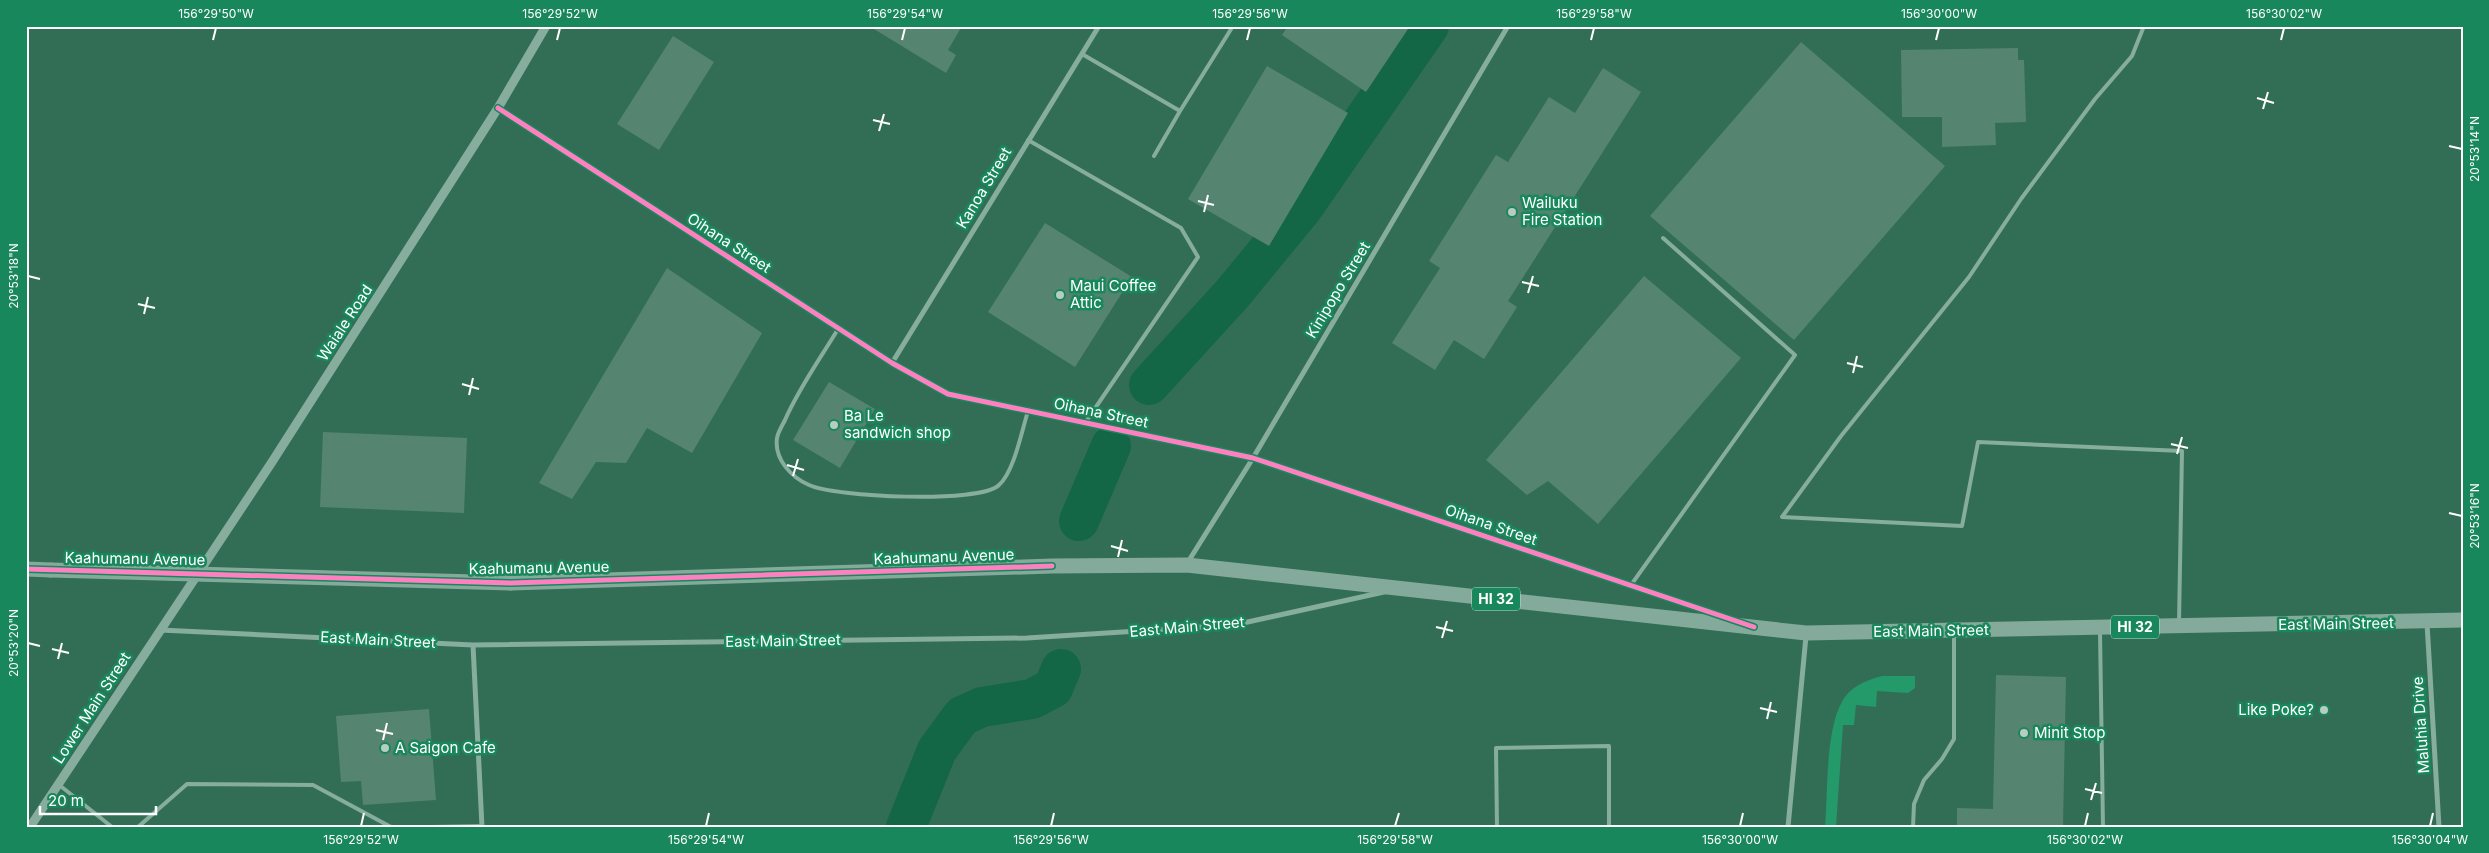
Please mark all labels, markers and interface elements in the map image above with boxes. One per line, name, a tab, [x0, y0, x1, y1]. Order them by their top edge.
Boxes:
text: 156°29'50"W	[178, 6, 254, 21]
text: 156°29'52"W	[522, 6, 598, 21]
text: 156°29'54"W	[867, 6, 943, 21]
text: 156°29'56"W	[1212, 6, 1288, 21]
text: 156°29'58"W	[1556, 6, 1632, 21]
text: 156°30'00"W	[1901, 6, 1977, 21]
text: 156°30'02"W	[2246, 6, 2322, 21]
text: 20°53'14"N	[2467, 116, 2482, 182]
street label: Kanoa Street	[952, 144, 1015, 232]
place label: Wailuku Fire Station	[1522, 193, 1602, 229]
marker: Wailuku Fire Station	[1506, 206, 1518, 218]
street label: Oihana Street	[684, 208, 775, 277]
street label: Kinipopo Street	[1301, 238, 1374, 341]
text: 20°53'18"N	[6, 243, 21, 309]
place label: Maui Coffee Attic	[1070, 276, 1156, 312]
street label: Waiale Road	[313, 281, 376, 365]
marker: Maui Coffee Attic	[1054, 289, 1066, 301]
street label: Oihana Street	[1052, 393, 1150, 432]
place label: Ba Le sandwich shop	[844, 406, 951, 442]
marker: Ba Le sandwich shop	[828, 419, 840, 431]
text: 20°53'16"N	[2467, 483, 2482, 549]
street label: Oihana Street	[1443, 500, 1540, 549]
street label: Kaahumanu Avenue	[873, 545, 1015, 568]
street label: Kaahumanu Avenue	[64, 548, 206, 569]
street label: Kaahumanu Avenue	[468, 557, 610, 578]
road number: HI 32	[1472, 588, 1520, 610]
text: 20°53'20"N	[6, 609, 21, 677]
street label: East Main Street	[1129, 612, 1245, 641]
street label: East Main Street	[2278, 613, 2394, 634]
road number: HI 32	[2111, 616, 2159, 638]
street label: East Main Street	[1873, 620, 1989, 641]
street label: East Main Street	[320, 627, 436, 652]
street label: East Main Street	[725, 630, 841, 651]
street label: Lower Main Street	[49, 648, 135, 767]
street label: Maluhia Drive	[2408, 676, 2433, 774]
place label: Like Poke?	[2238, 700, 2314, 719]
marker: Like Poke?	[2318, 704, 2330, 716]
place label: Minit Stop	[2034, 723, 2105, 742]
marker: Minit Stop	[2018, 727, 2030, 739]
place label: A Saigon Cafe	[395, 738, 496, 757]
marker: A Saigon Cafe	[379, 742, 391, 754]
scale bar	[40, 783, 156, 815]
text: 20 m	[48, 791, 84, 810]
text: 156°29'52"W	[323, 832, 399, 847]
text: 156°29'54"W	[668, 832, 744, 847]
text: 156°29'56"W	[1013, 832, 1089, 847]
text: 156°29'58"W	[1357, 832, 1433, 847]
text: 156°30'00"W	[1702, 832, 1778, 847]
text: 156°30'02"W	[2047, 832, 2123, 847]
text: 156°30'04"W	[2392, 832, 2468, 847]

